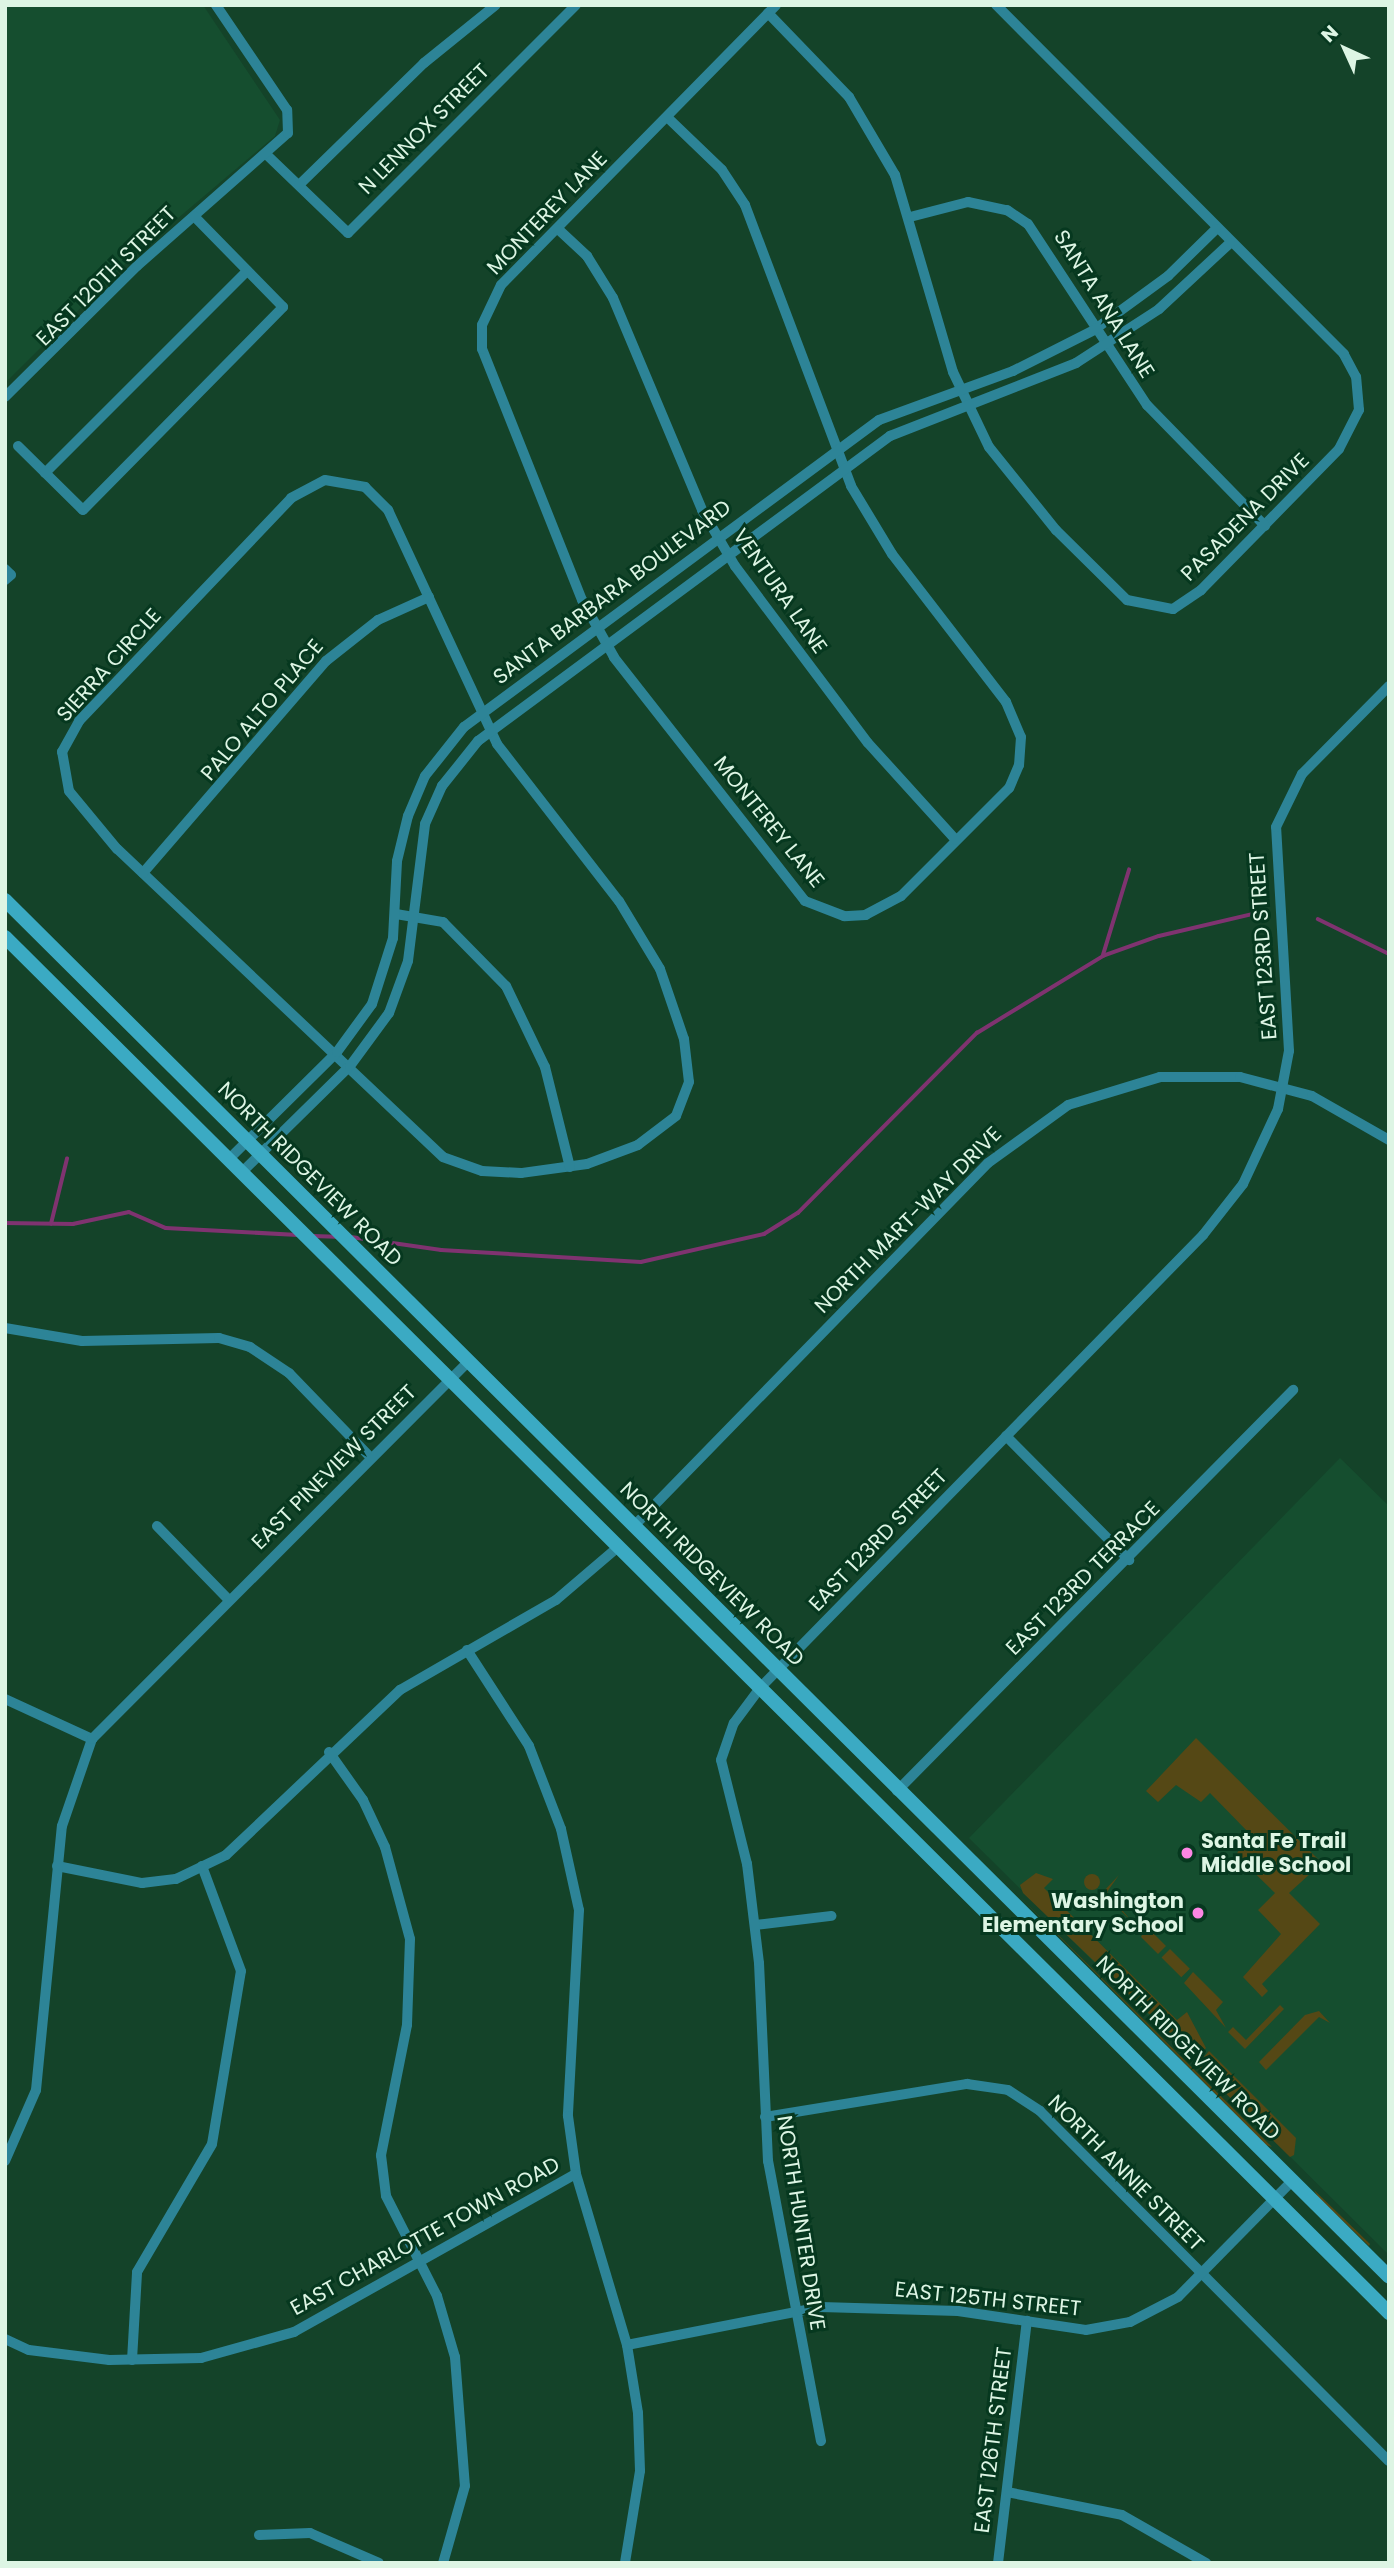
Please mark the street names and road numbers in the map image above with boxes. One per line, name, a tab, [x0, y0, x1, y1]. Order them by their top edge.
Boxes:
street label: N LENNOX STREET	[353, 58, 495, 200]
street label: MONTEREY LANE	[482, 146, 612, 280]
street label: EAST 120TH STREET	[31, 201, 181, 351]
street label: SANTA ANA LANE	[1048, 225, 1160, 383]
street label: PASADENA DRIVE	[1176, 448, 1314, 586]
street label: SANTA BARBARA BOULEVARD	[488, 494, 736, 690]
street label: VENTURA LANE	[728, 524, 832, 658]
street label: SIERRA CIRCLE	[52, 603, 166, 727]
street label: PALO ALTO PLACE	[196, 634, 328, 786]
street label: MONTEREY LANE	[708, 751, 830, 893]
street label: EAST 123RD STREET	[1244, 851, 1282, 1041]
street label: NORTH RIDGEVIEW ROAD	[213, 1077, 407, 1271]
street label: NORTH MART-WAY DRIVE	[809, 1121, 1007, 1319]
street label: EAST PINEVIEW STREET	[246, 1379, 422, 1555]
street label: EAST 123RD STREET	[804, 1464, 952, 1616]
street label: NORTH RIDGEVIEW ROAD	[615, 1477, 809, 1671]
street label: EAST 123RD TERRACE	[1001, 1496, 1165, 1660]
street label: NORTH RIDGEVIEW ROAD	[1091, 1951, 1285, 2145]
street label: NORTH ANNIE STREET	[1043, 2090, 1209, 2256]
street label: NORTH HUNTER DRIVE	[772, 2114, 830, 2332]
street label: EAST CHARLOTTE TOWN ROAD	[286, 2151, 564, 2321]
street label: EAST 125TH STREET	[894, 2277, 1082, 2321]
street label: EAST 126TH STREET	[969, 2346, 1017, 2534]

